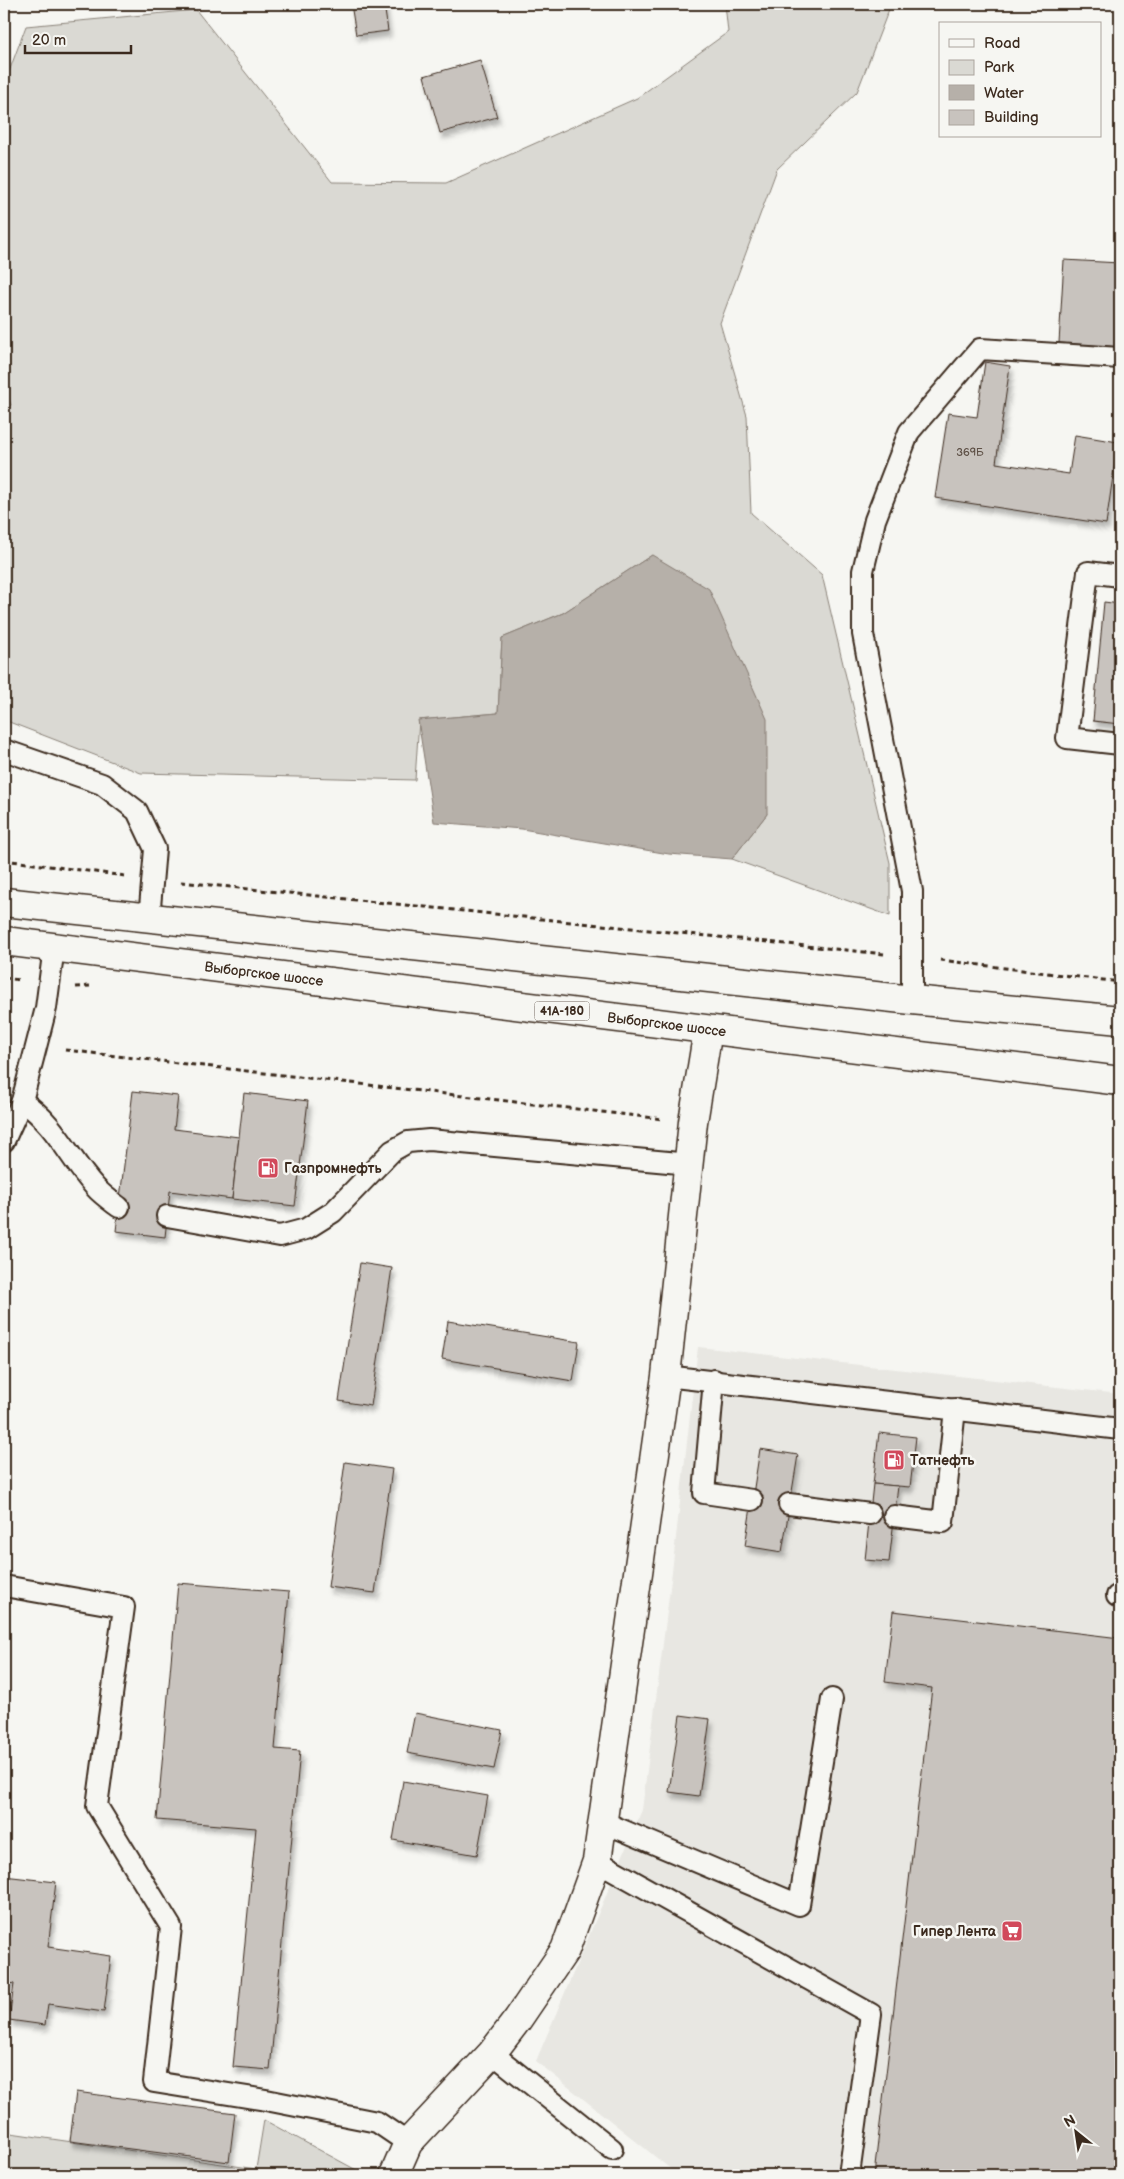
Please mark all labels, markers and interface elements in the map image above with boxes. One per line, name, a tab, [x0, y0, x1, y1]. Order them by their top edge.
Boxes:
scale bar	[25, 22, 131, 54]
legend	[939, 22, 1102, 138]
text: 20 m	[32, 31, 66, 50]
text: Road	[984, 34, 1020, 53]
text: Park	[984, 58, 1015, 77]
text: Water	[984, 84, 1024, 103]
text: Building	[984, 108, 1039, 127]
house number: 369Б	[956, 446, 984, 459]
street label: Выборгское шоссе	[203, 958, 325, 990]
road number: 41А-180	[534, 1001, 590, 1020]
street label: Выборгское шоссе	[606, 1009, 727, 1041]
fuel station icon: Газпромнефть	[256, 1156, 280, 1180]
place label: Газпромнефть	[284, 1160, 382, 1177]
fuel station icon: Татнефть	[882, 1448, 906, 1472]
place label: Татнефть	[910, 1452, 975, 1469]
supermarket icon: Гипер Лента	[1000, 1919, 1024, 1943]
place label: Гипер Лента	[913, 1923, 997, 1940]
north arrow	[1052, 2106, 1102, 2156]
text: N	[1061, 2111, 1079, 2131]

